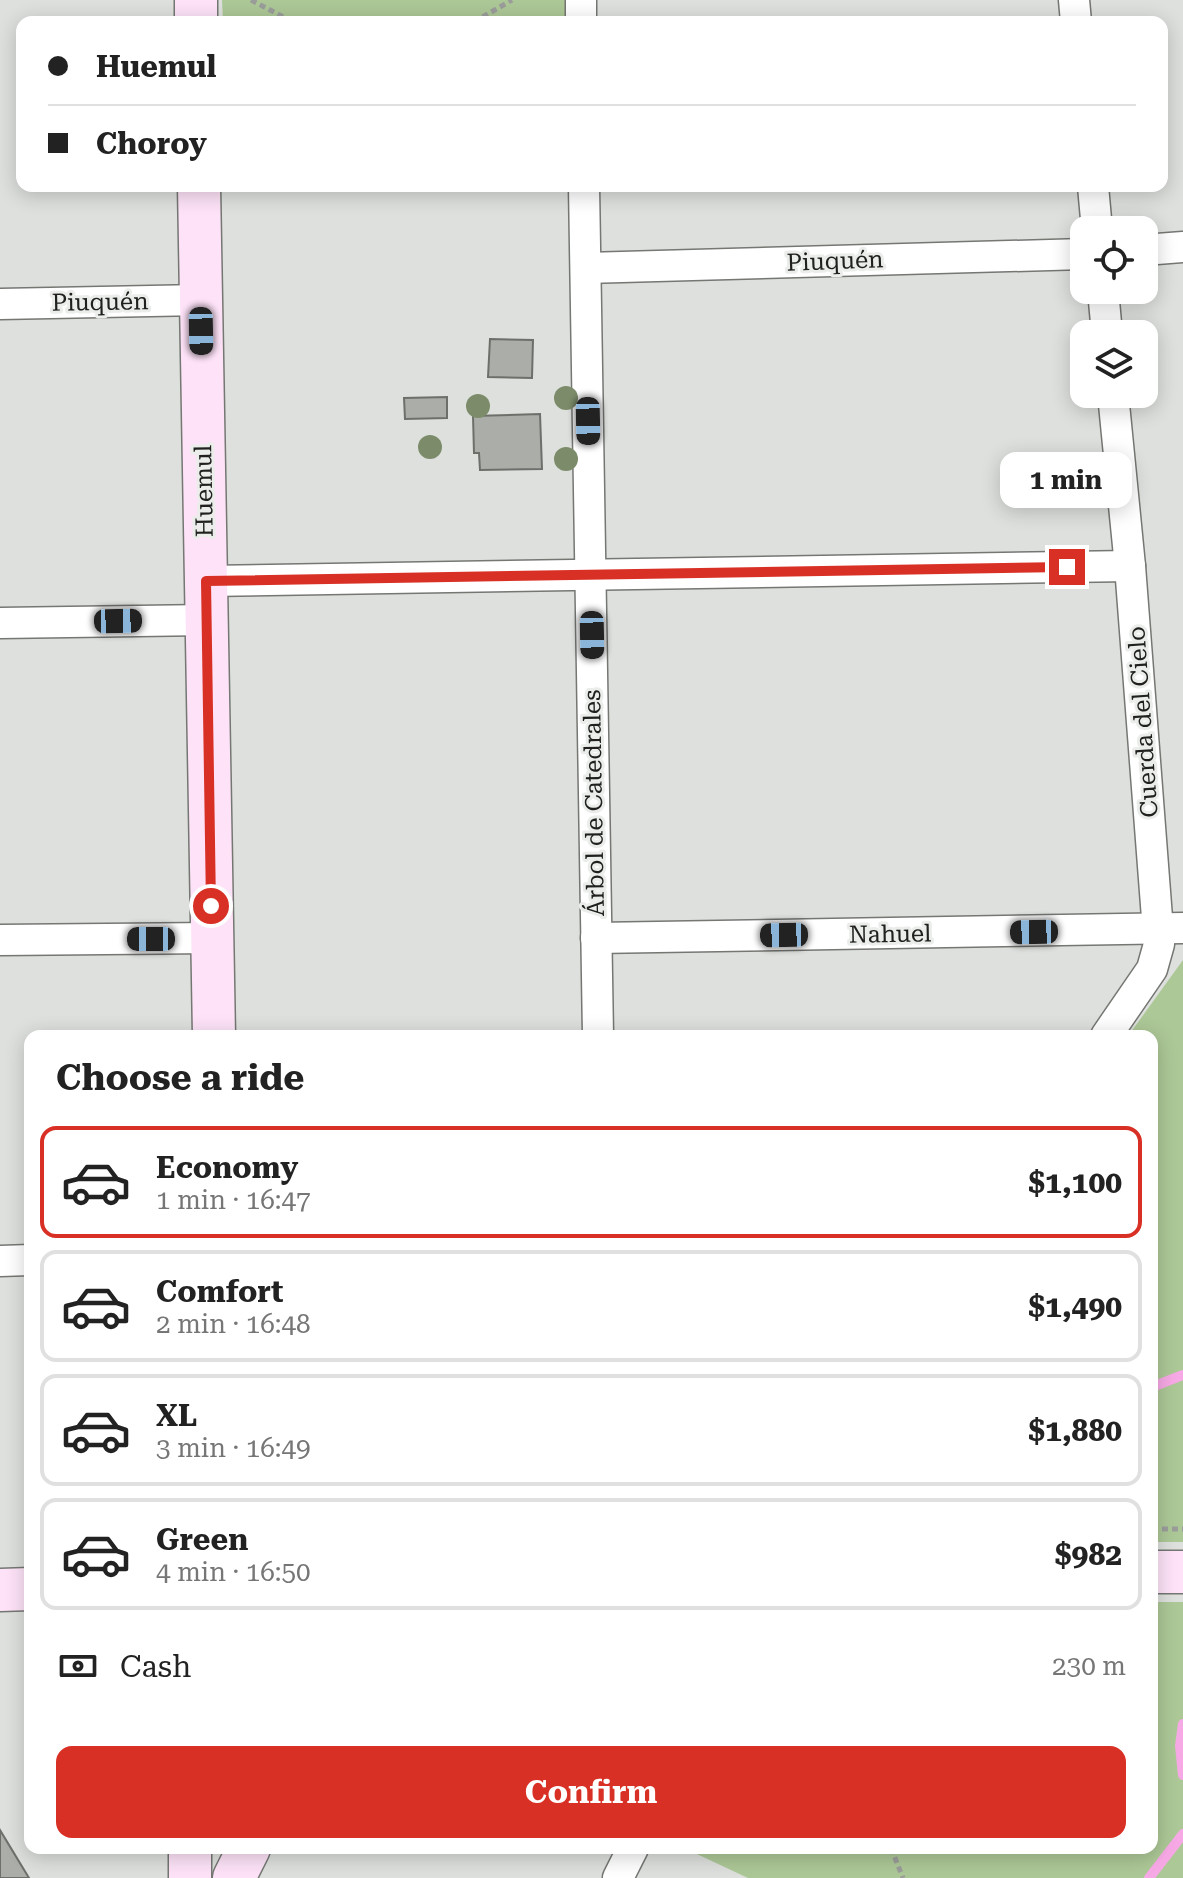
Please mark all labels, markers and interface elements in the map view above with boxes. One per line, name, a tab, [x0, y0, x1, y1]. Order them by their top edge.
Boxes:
text: Huemul	[96, 49, 216, 84]
text: Choroy	[96, 126, 207, 161]
map controls	[1070, 216, 1158, 408]
button: locate	[1070, 216, 1158, 304]
street label: Piuquén	[786, 245, 884, 277]
street label: Piuquén	[51, 287, 149, 317]
car	[189, 307, 213, 355]
button: layers	[1070, 320, 1158, 408]
car	[576, 397, 600, 445]
street label: Huemul	[189, 445, 219, 537]
callout: 1 min	[1001, 451, 1133, 507]
text: 1 min	[1030, 465, 1102, 495]
route end	[1049, 549, 1085, 585]
car	[94, 609, 142, 633]
car	[580, 611, 604, 659]
street label: Cuerda del Cielo	[1122, 625, 1164, 819]
street label: Árbol de Catedrales	[577, 689, 610, 917]
route start	[193, 888, 229, 924]
street label: Nahuel	[849, 919, 931, 949]
car	[1010, 920, 1058, 944]
car	[760, 923, 808, 947]
car	[127, 927, 175, 951]
text: Choose a ride	[56, 1057, 304, 1099]
icon: car	[60, 1146, 132, 1218]
text: Economy	[156, 1150, 298, 1185]
text: $1,100	[1028, 1165, 1122, 1200]
text: 1 min · 16:47	[156, 1185, 311, 1215]
icon: car	[60, 1270, 132, 1342]
text: Comfort	[156, 1274, 283, 1309]
text: $1,490	[1028, 1289, 1122, 1324]
text: 2 min · 16:48	[156, 1309, 311, 1339]
icon: car	[60, 1394, 132, 1466]
text: XL	[156, 1398, 197, 1433]
text: $1,880	[1028, 1413, 1122, 1448]
text: 3 min · 16:49	[156, 1433, 311, 1463]
icon: car	[60, 1518, 132, 1590]
text: Green	[156, 1522, 248, 1557]
text: $982	[1055, 1537, 1122, 1572]
text: 4 min · 16:50	[156, 1557, 311, 1587]
icon: cash	[56, 1644, 100, 1688]
text: Cash	[120, 1649, 191, 1684]
text: 230 m	[1052, 1651, 1126, 1681]
button: Confirm	[56, 1746, 1126, 1838]

